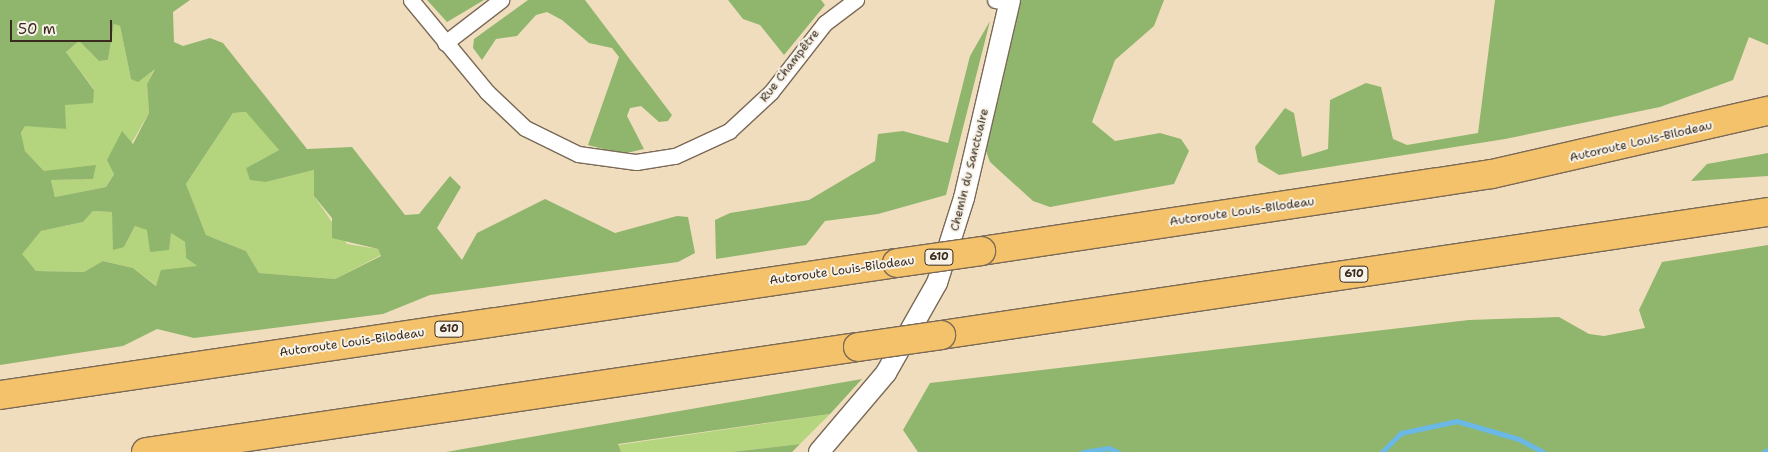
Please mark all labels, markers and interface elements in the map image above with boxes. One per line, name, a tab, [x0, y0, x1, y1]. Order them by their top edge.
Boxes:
scale bar	[12, 10, 115, 42]
text: 50 m	[18, 19, 56, 39]
street label: Rue Champêtre	[757, 27, 823, 105]
street label: Chemin du Sanctuaire	[948, 107, 992, 233]
street label: Autoroute Louis-Bilodeau	[1568, 119, 1714, 165]
street label: Autoroute Louis-Bilodeau	[1169, 195, 1315, 229]
road number: 610	[924, 248, 954, 266]
street label: Autoroute Louis-Bilodeau	[769, 254, 915, 288]
road number: 610	[1339, 266, 1369, 282]
road number: 610	[434, 320, 464, 338]
street label: Autoroute Louis-Bilodeau	[279, 326, 425, 360]

